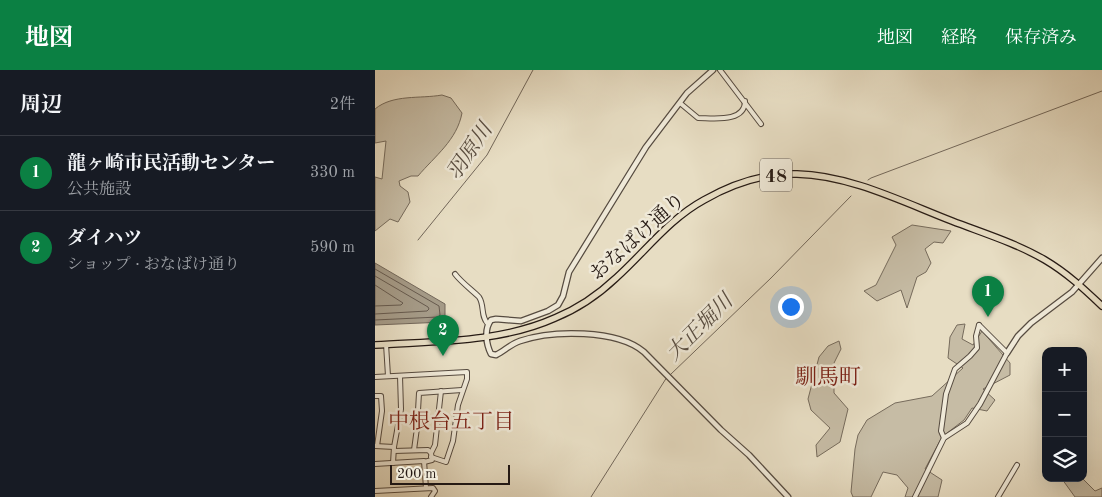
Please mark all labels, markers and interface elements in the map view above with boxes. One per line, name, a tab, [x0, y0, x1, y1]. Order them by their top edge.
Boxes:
text: 地図	[25, 27, 73, 51]
text: 地図	[877, 29, 913, 47]
text: 経路	[941, 29, 977, 47]
text: 保存済み	[1005, 29, 1077, 47]
text: 周辺	[20, 95, 62, 116]
text: 2件	[330, 97, 355, 113]
water label: 羽原川	[442, 117, 498, 184]
text: 龍ヶ崎市民活動センター	[67, 155, 275, 174]
road number: 48	[760, 158, 792, 192]
text: 1	[31, 165, 41, 181]
text: 330 m	[310, 165, 355, 181]
text: 公共施設	[67, 182, 131, 198]
street label: おなばけ通り	[586, 188, 690, 285]
text: ダイハツ	[67, 230, 142, 249]
text: 2	[31, 240, 41, 256]
text: 590 m	[310, 240, 355, 256]
text: ショップ · おなばけ通り	[67, 257, 240, 273]
pin: 1	[972, 276, 1004, 317]
water label: 大正堀川	[662, 288, 739, 365]
your location	[778, 294, 804, 320]
pin: 2	[427, 315, 459, 356]
map controls	[1042, 347, 1087, 482]
button: +	[1042, 347, 1087, 392]
district label: 馴馬町	[795, 365, 861, 389]
button: −	[1042, 392, 1087, 437]
district label: 中根台五丁目	[388, 410, 514, 433]
button: layers	[1042, 437, 1087, 482]
scale bar	[390, 462, 510, 485]
text: 200 m	[397, 467, 436, 481]

